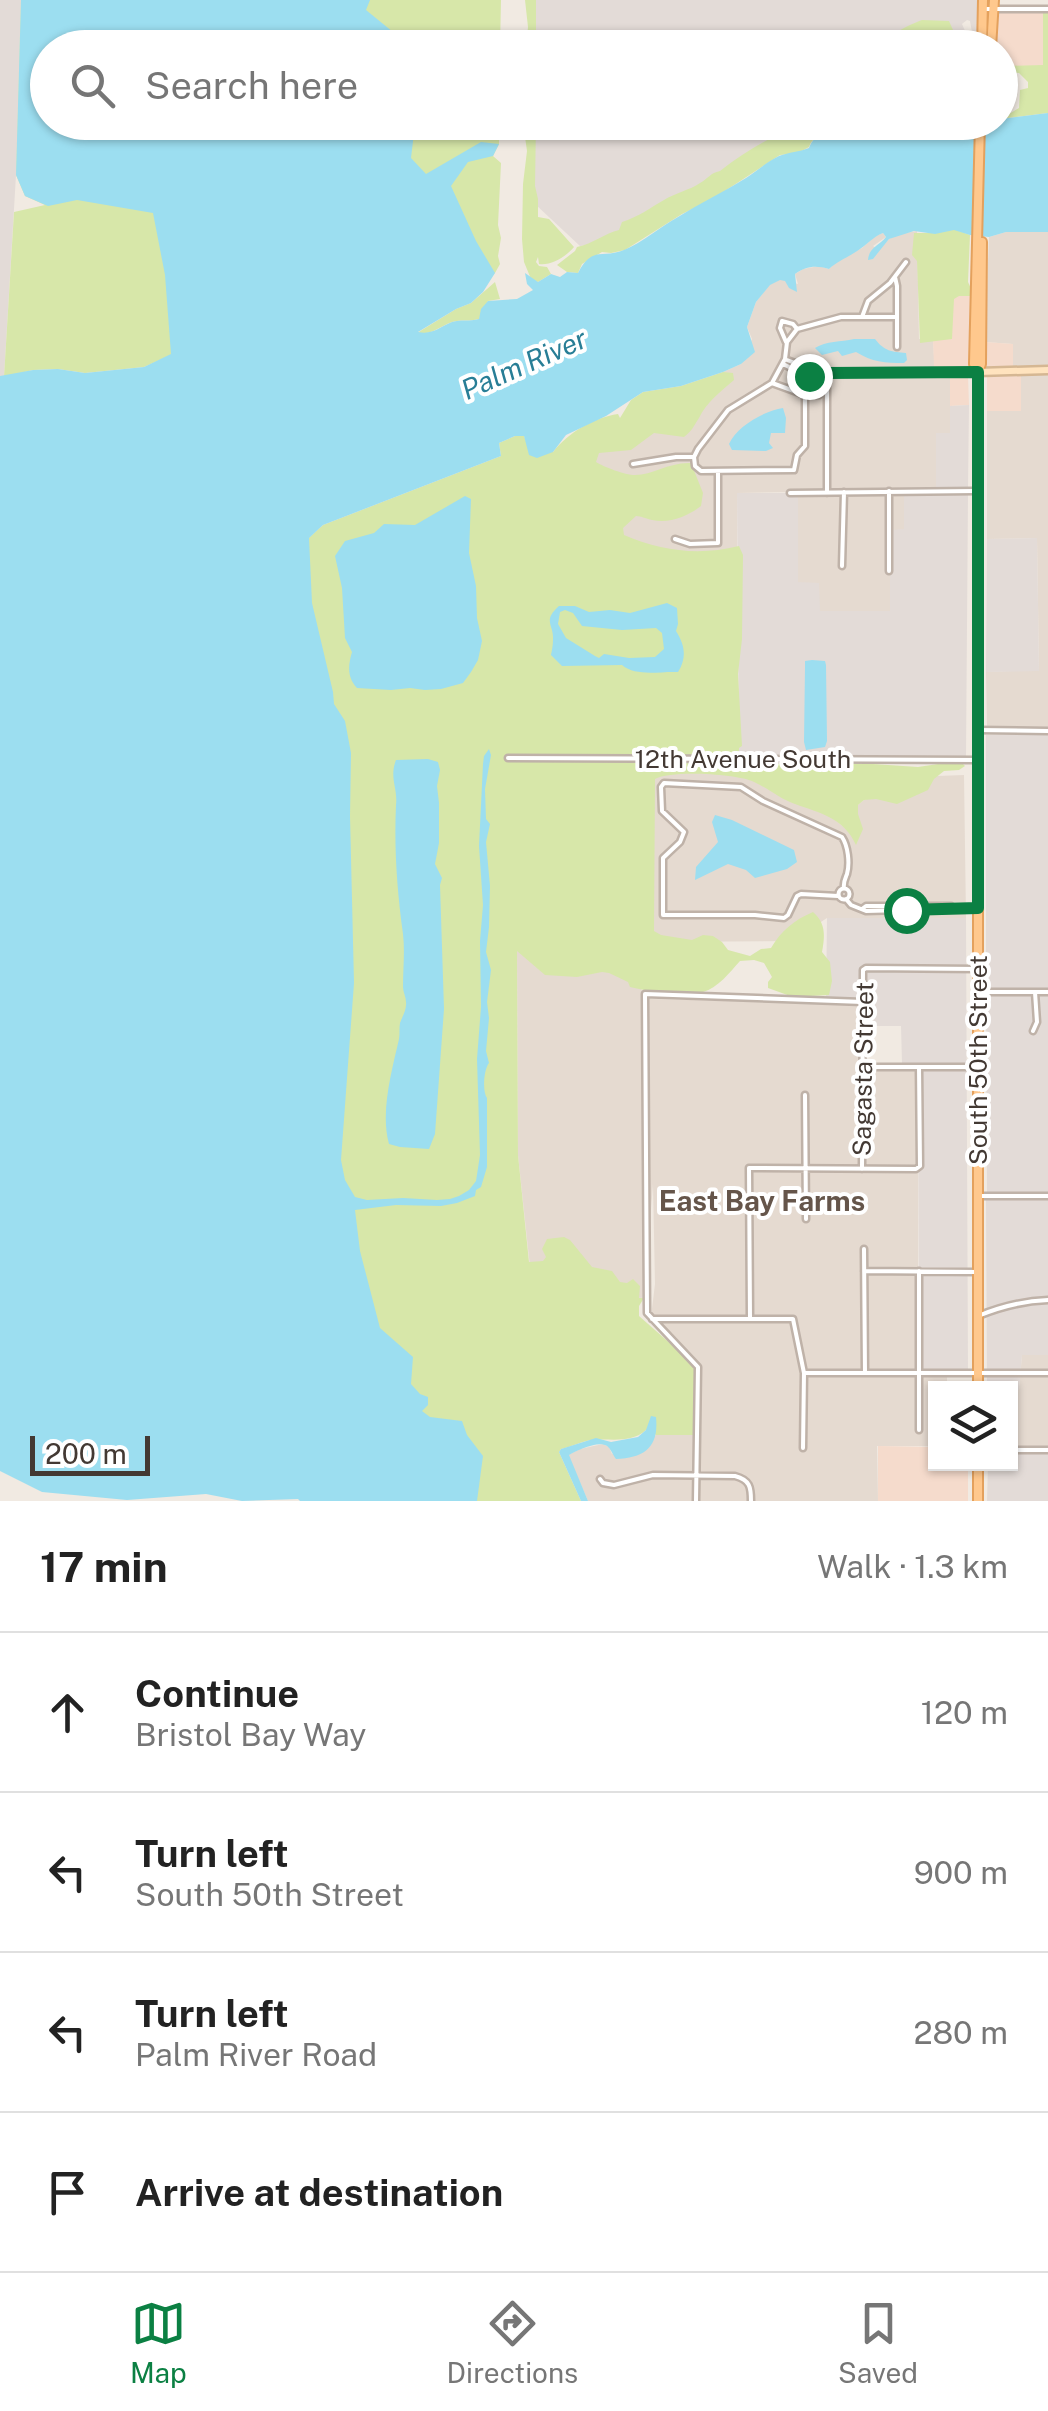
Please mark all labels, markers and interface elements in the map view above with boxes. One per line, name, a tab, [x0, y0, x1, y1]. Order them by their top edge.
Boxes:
search box	[30, 30, 1018, 140]
icon: search	[65, 58, 120, 113]
text: Search here	[145, 63, 358, 108]
water label: Palm River	[456, 321, 592, 406]
route end	[787, 354, 833, 400]
street label: 12th Avenue South	[635, 744, 851, 774]
route start	[884, 888, 930, 934]
street label: South 50th Street	[963, 955, 993, 1165]
street label: Sagasta Street	[846, 982, 880, 1156]
district label: East Bay Farms	[659, 1184, 865, 1217]
map controls	[928, 1381, 1018, 1471]
button: layers	[928, 1381, 1018, 1471]
scale bar	[30, 1431, 150, 1476]
text: 200 m	[45, 1437, 127, 1470]
text: 17 min	[40, 1542, 168, 1591]
text: Walk · 1.3 km	[817, 1548, 1008, 1585]
text: Continue	[135, 1671, 299, 1716]
icon: ahead	[40, 1685, 95, 1740]
text: 120 m	[921, 1694, 1008, 1731]
text: Bristol Bay Way	[135, 1716, 366, 1753]
text: Turn left	[135, 1831, 289, 1876]
icon: left	[40, 1845, 95, 1900]
text: 900 m	[914, 1854, 1008, 1891]
text: South 50th Street	[135, 1876, 404, 1913]
text: Turn left	[135, 1991, 289, 2036]
icon: left	[40, 2005, 95, 2060]
text: 280 m	[913, 2014, 1008, 2051]
text: Palm River Road	[135, 2036, 377, 2073]
icon: arrive	[40, 2165, 95, 2220]
text: Arrive at destination	[135, 2170, 503, 2215]
tab: Map	[130, 2296, 187, 2389]
tab: Directions	[447, 2296, 578, 2389]
tab: Saved	[838, 2296, 918, 2389]

